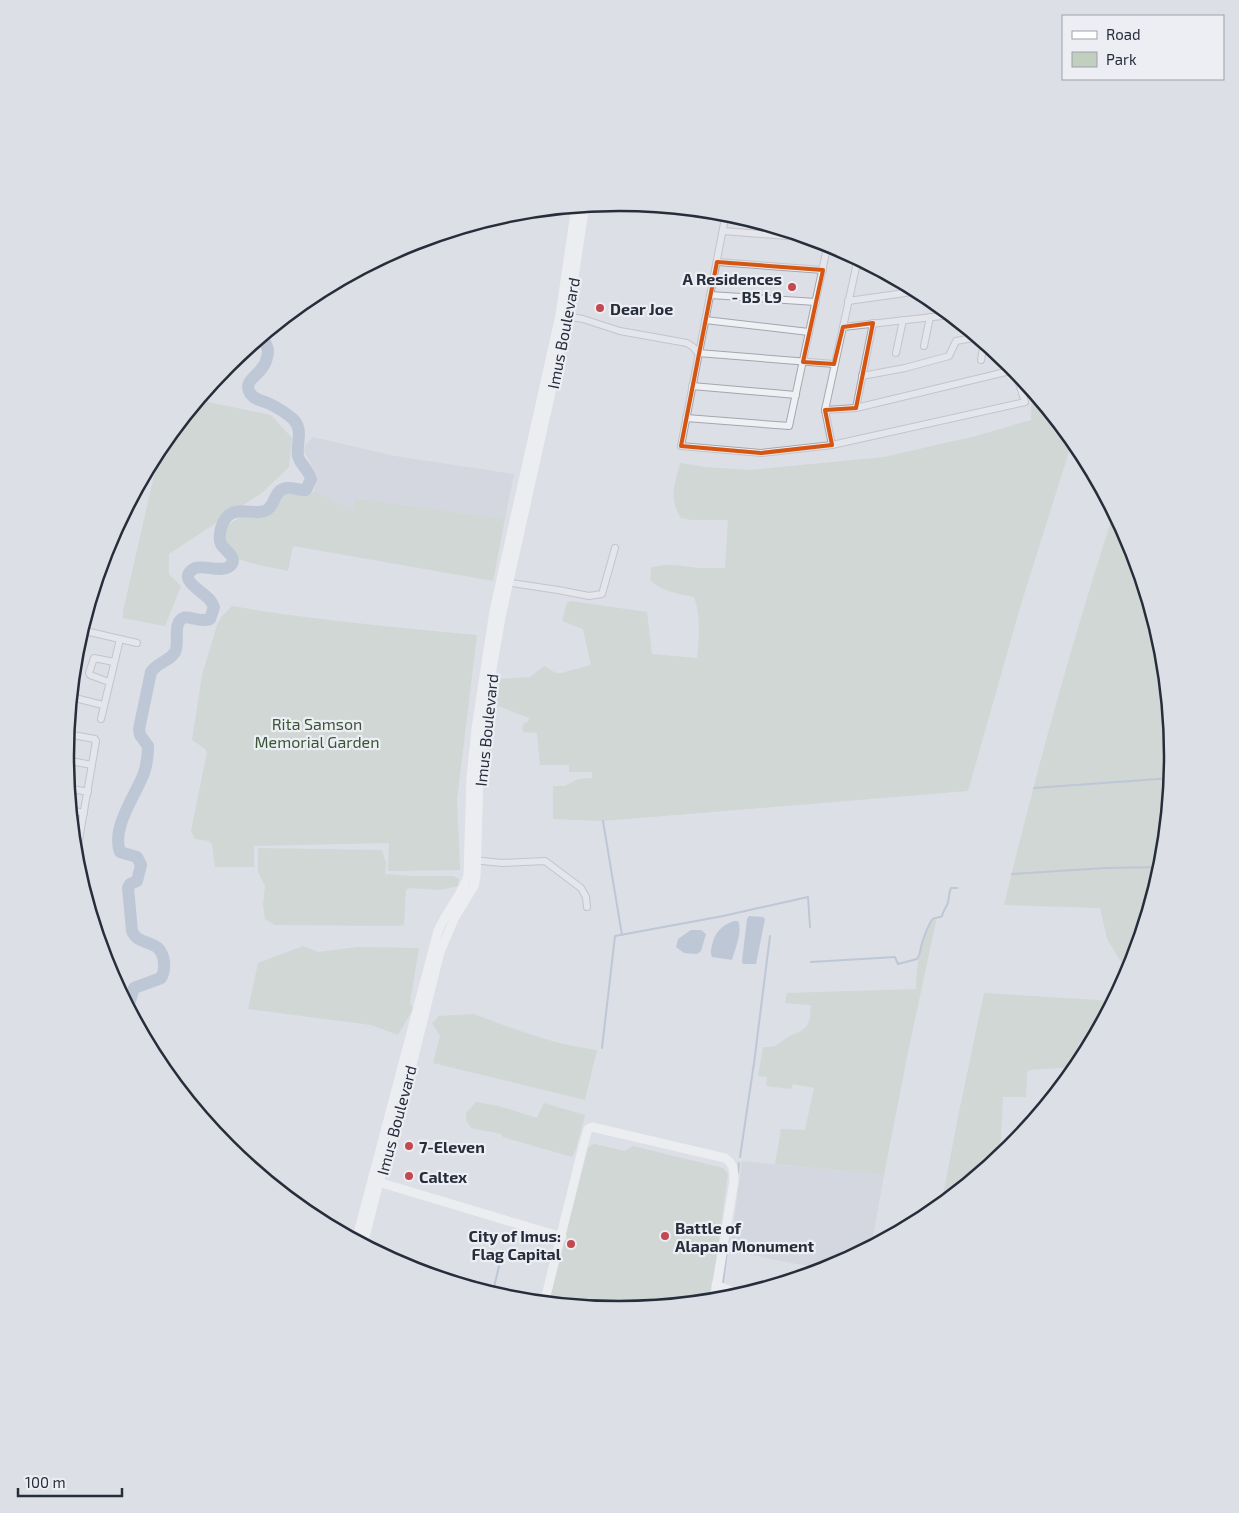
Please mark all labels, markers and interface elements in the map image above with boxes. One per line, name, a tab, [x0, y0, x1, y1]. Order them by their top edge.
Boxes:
legend	[1062, 15, 1224, 80]
text: Road	[1106, 25, 1141, 43]
text: Park	[1106, 50, 1137, 68]
place label: A Residences - B5 L9	[683, 269, 782, 306]
street label: Imus Boulevard	[543, 276, 583, 390]
marker: A Residences - B5 L9	[786, 281, 798, 293]
place label: Dear Joe	[610, 299, 673, 318]
marker: Dear Joe	[594, 302, 606, 314]
street label: Imus Boulevard	[471, 673, 501, 787]
park label: Rita Samson Memorial Garden	[255, 714, 379, 751]
street label: Imus Boulevard	[372, 1063, 420, 1177]
place label: 7-Eleven	[419, 1137, 485, 1156]
marker: 7-Eleven	[403, 1140, 415, 1152]
place label: Caltex	[419, 1167, 467, 1186]
marker: Caltex	[403, 1170, 415, 1182]
place label: Battle of Alapan Monument	[675, 1218, 815, 1255]
place label: City of Imus: Flag Capital	[469, 1226, 562, 1263]
marker: Battle of Alapan Monument	[659, 1230, 671, 1242]
marker: City of Imus: Flag Capital	[565, 1238, 577, 1250]
scale bar	[18, 1466, 121, 1498]
text: 100 m	[25, 1473, 66, 1491]

